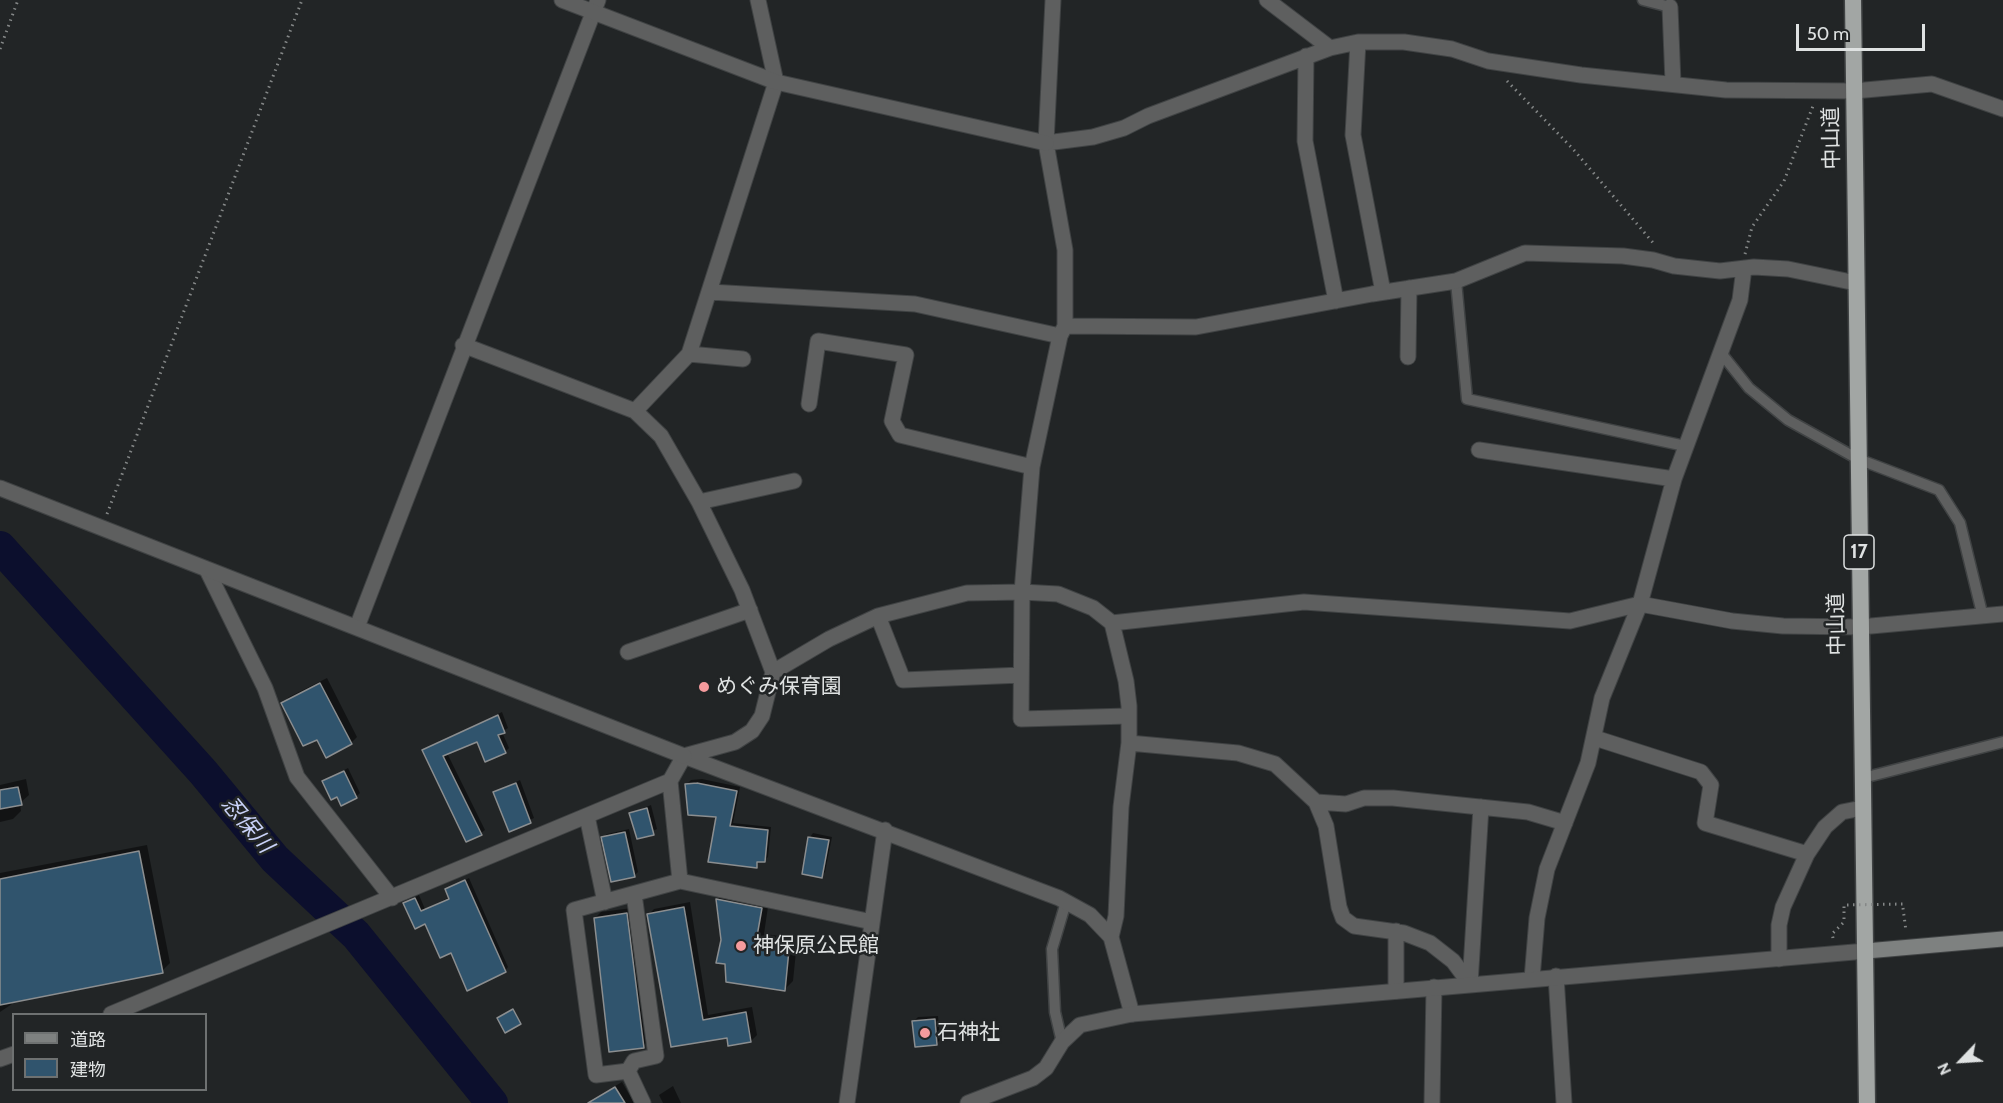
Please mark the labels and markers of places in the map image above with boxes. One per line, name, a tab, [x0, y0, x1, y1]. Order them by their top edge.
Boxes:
place label: めぐみ保育園	[716, 674, 842, 700]
marker: めぐみ保育園	[697, 680, 711, 694]
place label: 神保原公民館	[753, 933, 879, 959]
marker: 神保原公民館	[734, 939, 748, 953]
place label: 石神社	[937, 1020, 1000, 1046]
marker: 石神社	[918, 1026, 932, 1040]

